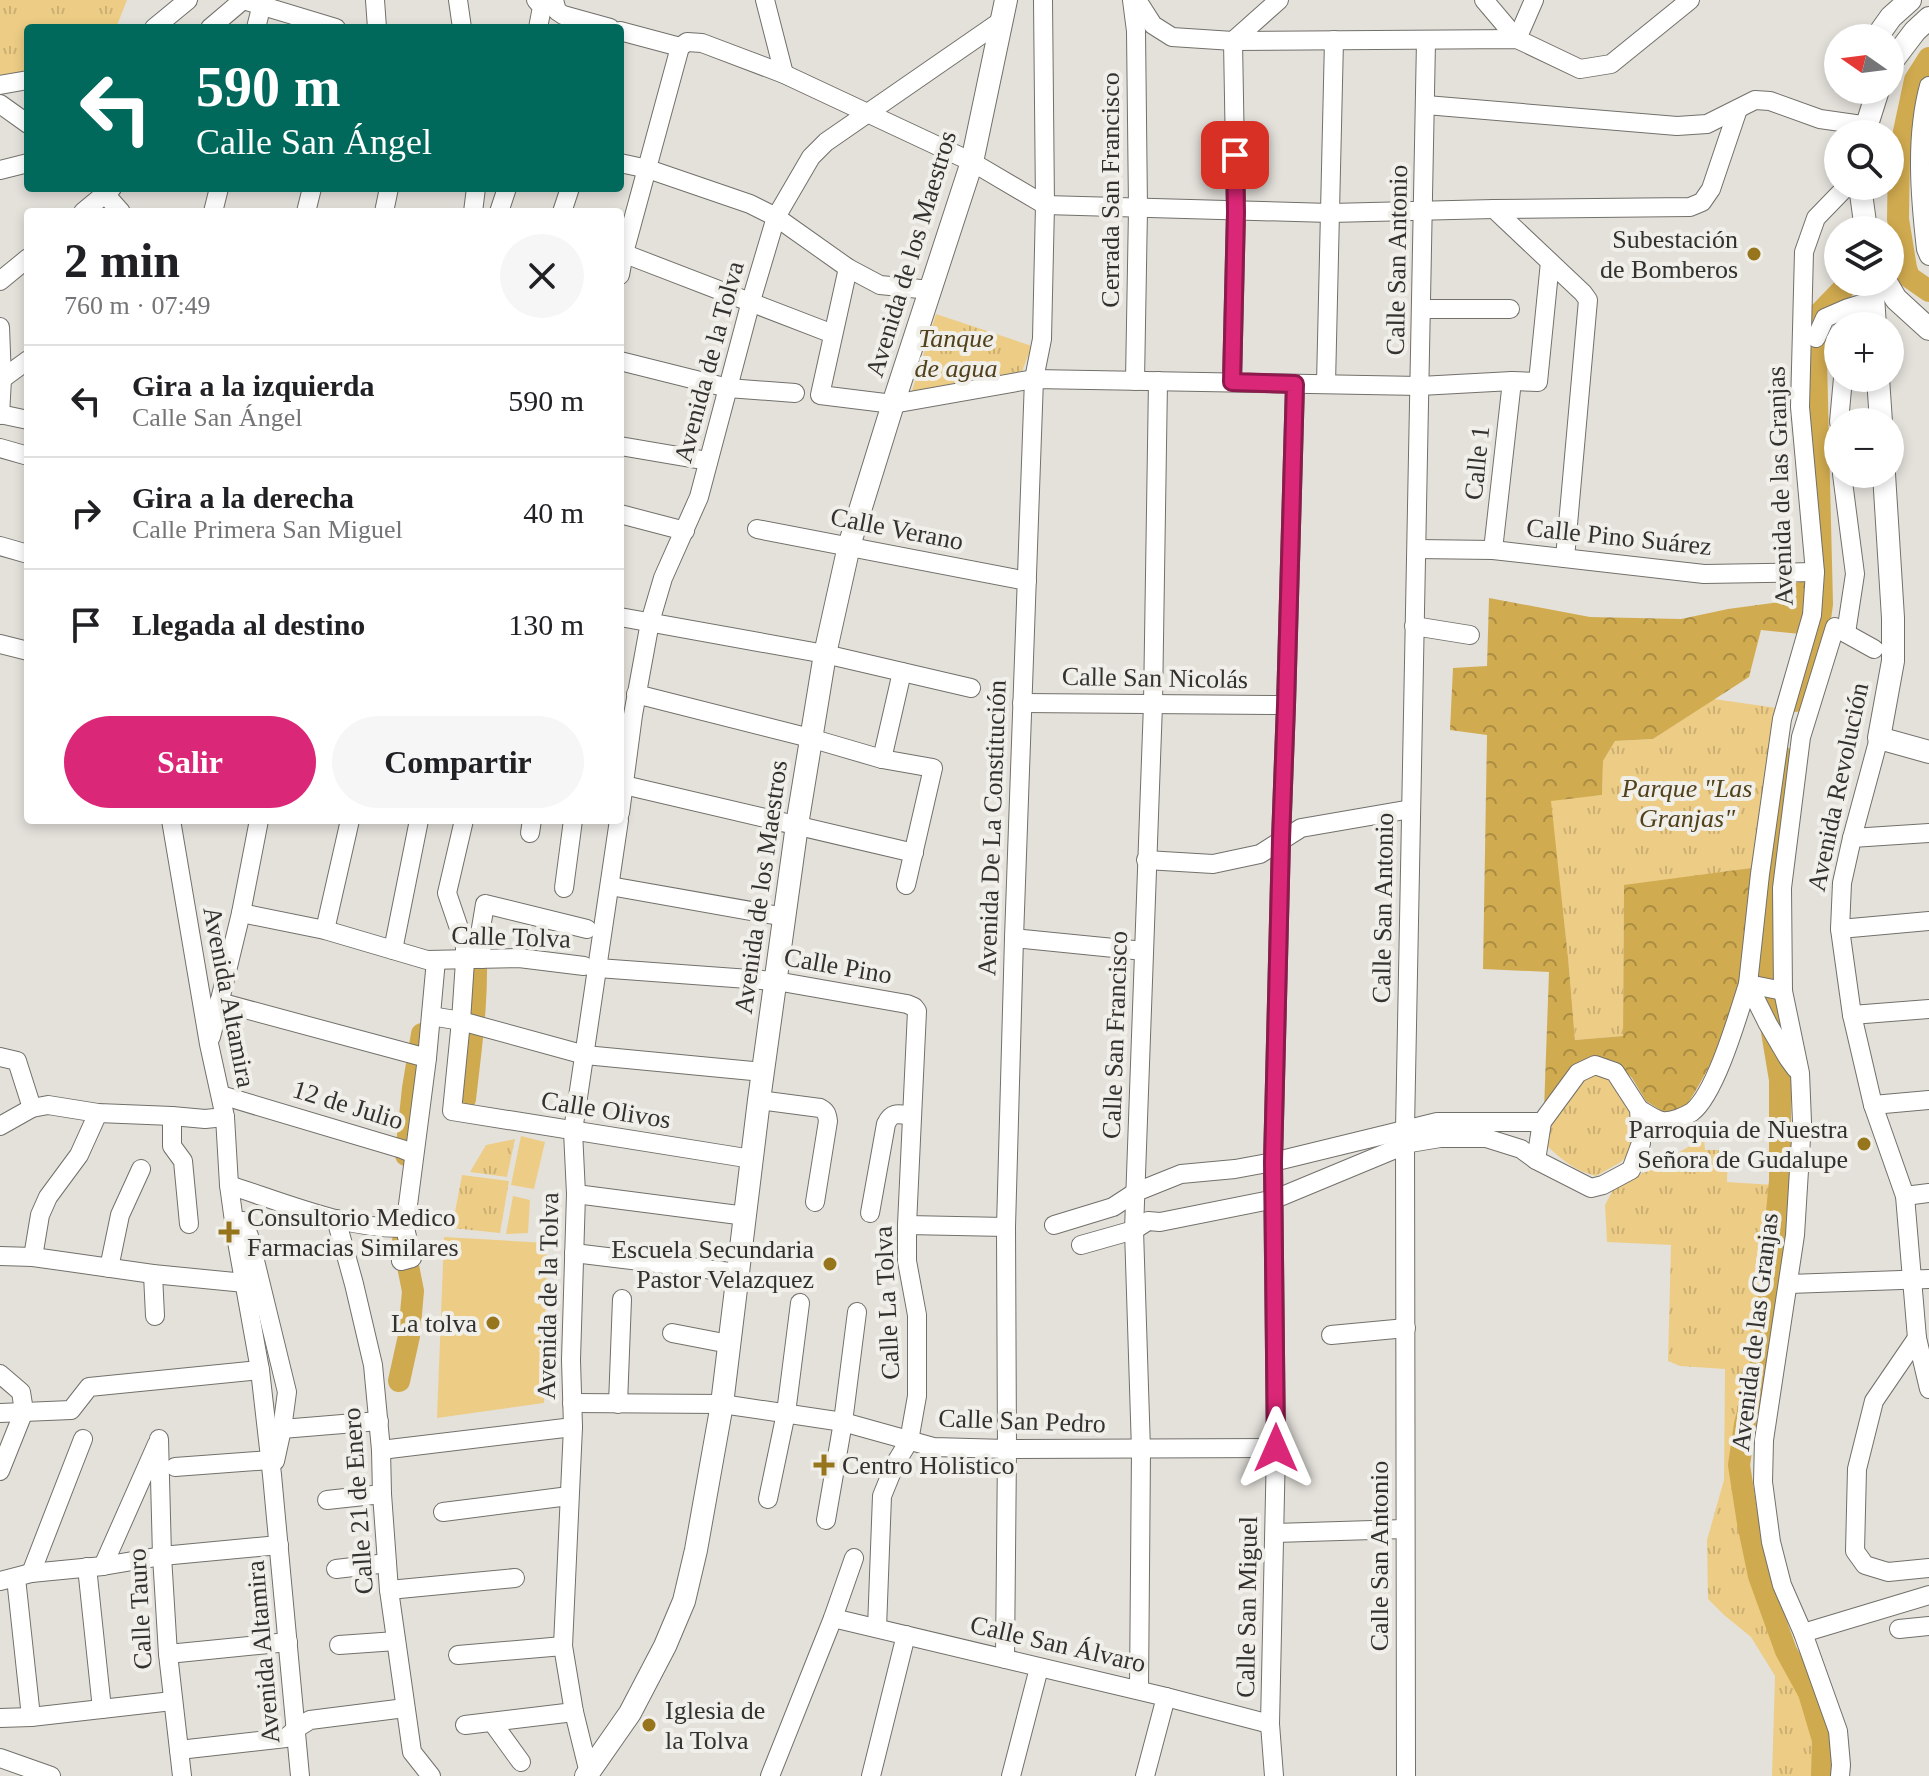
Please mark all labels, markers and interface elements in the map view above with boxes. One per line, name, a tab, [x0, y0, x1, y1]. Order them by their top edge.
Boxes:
north arrow	[1824, 24, 1904, 104]
map controls	[1824, 24, 1904, 488]
icon: left	[64, 56, 168, 160]
text: 590 m	[196, 56, 341, 118]
street label: Cerrada San Francisco	[1096, 72, 1125, 308]
button: search	[1824, 120, 1904, 200]
pin	[1201, 121, 1269, 189]
text: Calle San Ángel	[196, 122, 432, 162]
street label: Avenida de los Maestros	[860, 127, 962, 381]
icon: arrive	[1213, 133, 1257, 177]
street label: Calle San Antonio	[1381, 164, 1413, 356]
button: layers	[1824, 216, 1904, 296]
place label: Subestación de Bomberos	[1600, 225, 1738, 284]
text: 2 min	[64, 234, 180, 287]
button: close	[500, 234, 584, 318]
marker: Subestación de Bomberos	[1745, 245, 1763, 263]
street label: Avenida de la Tolva	[668, 258, 750, 466]
text: 760 m · 07:49	[64, 291, 211, 320]
button: +	[1824, 312, 1904, 392]
park label: Tanque de agua	[914, 324, 998, 383]
street label: Avenida de las Granjas	[1761, 366, 1799, 606]
text: Gira a la izquierda	[132, 369, 375, 402]
icon: left	[64, 379, 108, 423]
text: 590 m	[508, 384, 584, 417]
text: Calle San Ángel	[132, 403, 302, 432]
button: −	[1824, 408, 1904, 488]
street label: Calle 1	[1459, 425, 1495, 501]
text: Gira a la derecha	[132, 481, 354, 514]
icon: right	[64, 491, 108, 535]
text: 40 m	[523, 496, 584, 529]
street label: Calle Verano	[828, 502, 966, 556]
street label: Calle Pino Suárez	[1525, 513, 1713, 561]
text: Calle Primera San Miguel	[132, 515, 403, 544]
icon: arrive	[64, 603, 108, 647]
text: Llegada al destino	[132, 608, 365, 641]
text: 130 m	[508, 608, 584, 641]
street label: Calle San Nicolás	[1062, 662, 1248, 694]
street label: Avenida De La Constitución	[972, 679, 1012, 977]
street label: Avenida Revolución	[1802, 680, 1874, 894]
button: Salir	[64, 716, 316, 808]
button: Compartir	[332, 716, 584, 808]
street label: Avenida de los Maestros	[729, 758, 793, 1016]
park label: Parque "Las Granjas"	[1621, 774, 1752, 833]
street label: Calle San Antonio	[1367, 812, 1399, 1004]
street label: Avenida Altamira	[197, 904, 261, 1090]
street label: Calle Tolva	[451, 920, 572, 954]
street label: Calle San Francisco	[1097, 931, 1133, 1139]
street label: Calle Pino	[782, 942, 894, 990]
street label: 12 de Julio	[289, 1074, 407, 1136]
street label: Calle Olivos	[539, 1085, 673, 1135]
place label: Parroquia de Nuestra Señora de Gudalupe	[1629, 1115, 1848, 1174]
marker: Parroquia de Nuestra Señora de Gudalupe	[1855, 1135, 1873, 1153]
street label: Avenida de la Tolva	[532, 1192, 564, 1400]
place label: Consultorio Medico Farmacias Similares	[247, 1203, 459, 1262]
street label: Avenida de las Granjas	[1726, 1211, 1784, 1453]
marker: Consultorio Medico Farmacias Similares	[218, 1221, 240, 1243]
street label: Calle La Tolva	[868, 1225, 906, 1380]
place label: Escuela Secundaria Pastor Velazquez	[611, 1235, 814, 1294]
marker: Escuela Secundaria Pastor Velazquez	[821, 1255, 839, 1273]
place label: La tolva	[391, 1309, 477, 1338]
marker: La tolva	[484, 1314, 502, 1332]
street label: Calle San Pedro	[938, 1404, 1106, 1438]
position arrow	[1234, 1406, 1318, 1490]
street label: Calle 21 de Enero	[337, 1407, 379, 1595]
place label: Centro Holistico	[842, 1451, 1015, 1480]
marker: Centro Holistico	[813, 1454, 835, 1476]
street label: Calle San Antonio	[1365, 1461, 1394, 1651]
street label: Calle San Miguel	[1231, 1516, 1263, 1698]
street label: Calle Tauro	[122, 1548, 158, 1670]
street label: Avenida Altamira	[241, 1559, 285, 1745]
street label: Calle San Álvaro	[967, 1610, 1149, 1678]
place label: Iglesia de la Tolva	[665, 1696, 765, 1755]
marker: Iglesia de la Tolva	[640, 1716, 658, 1734]

